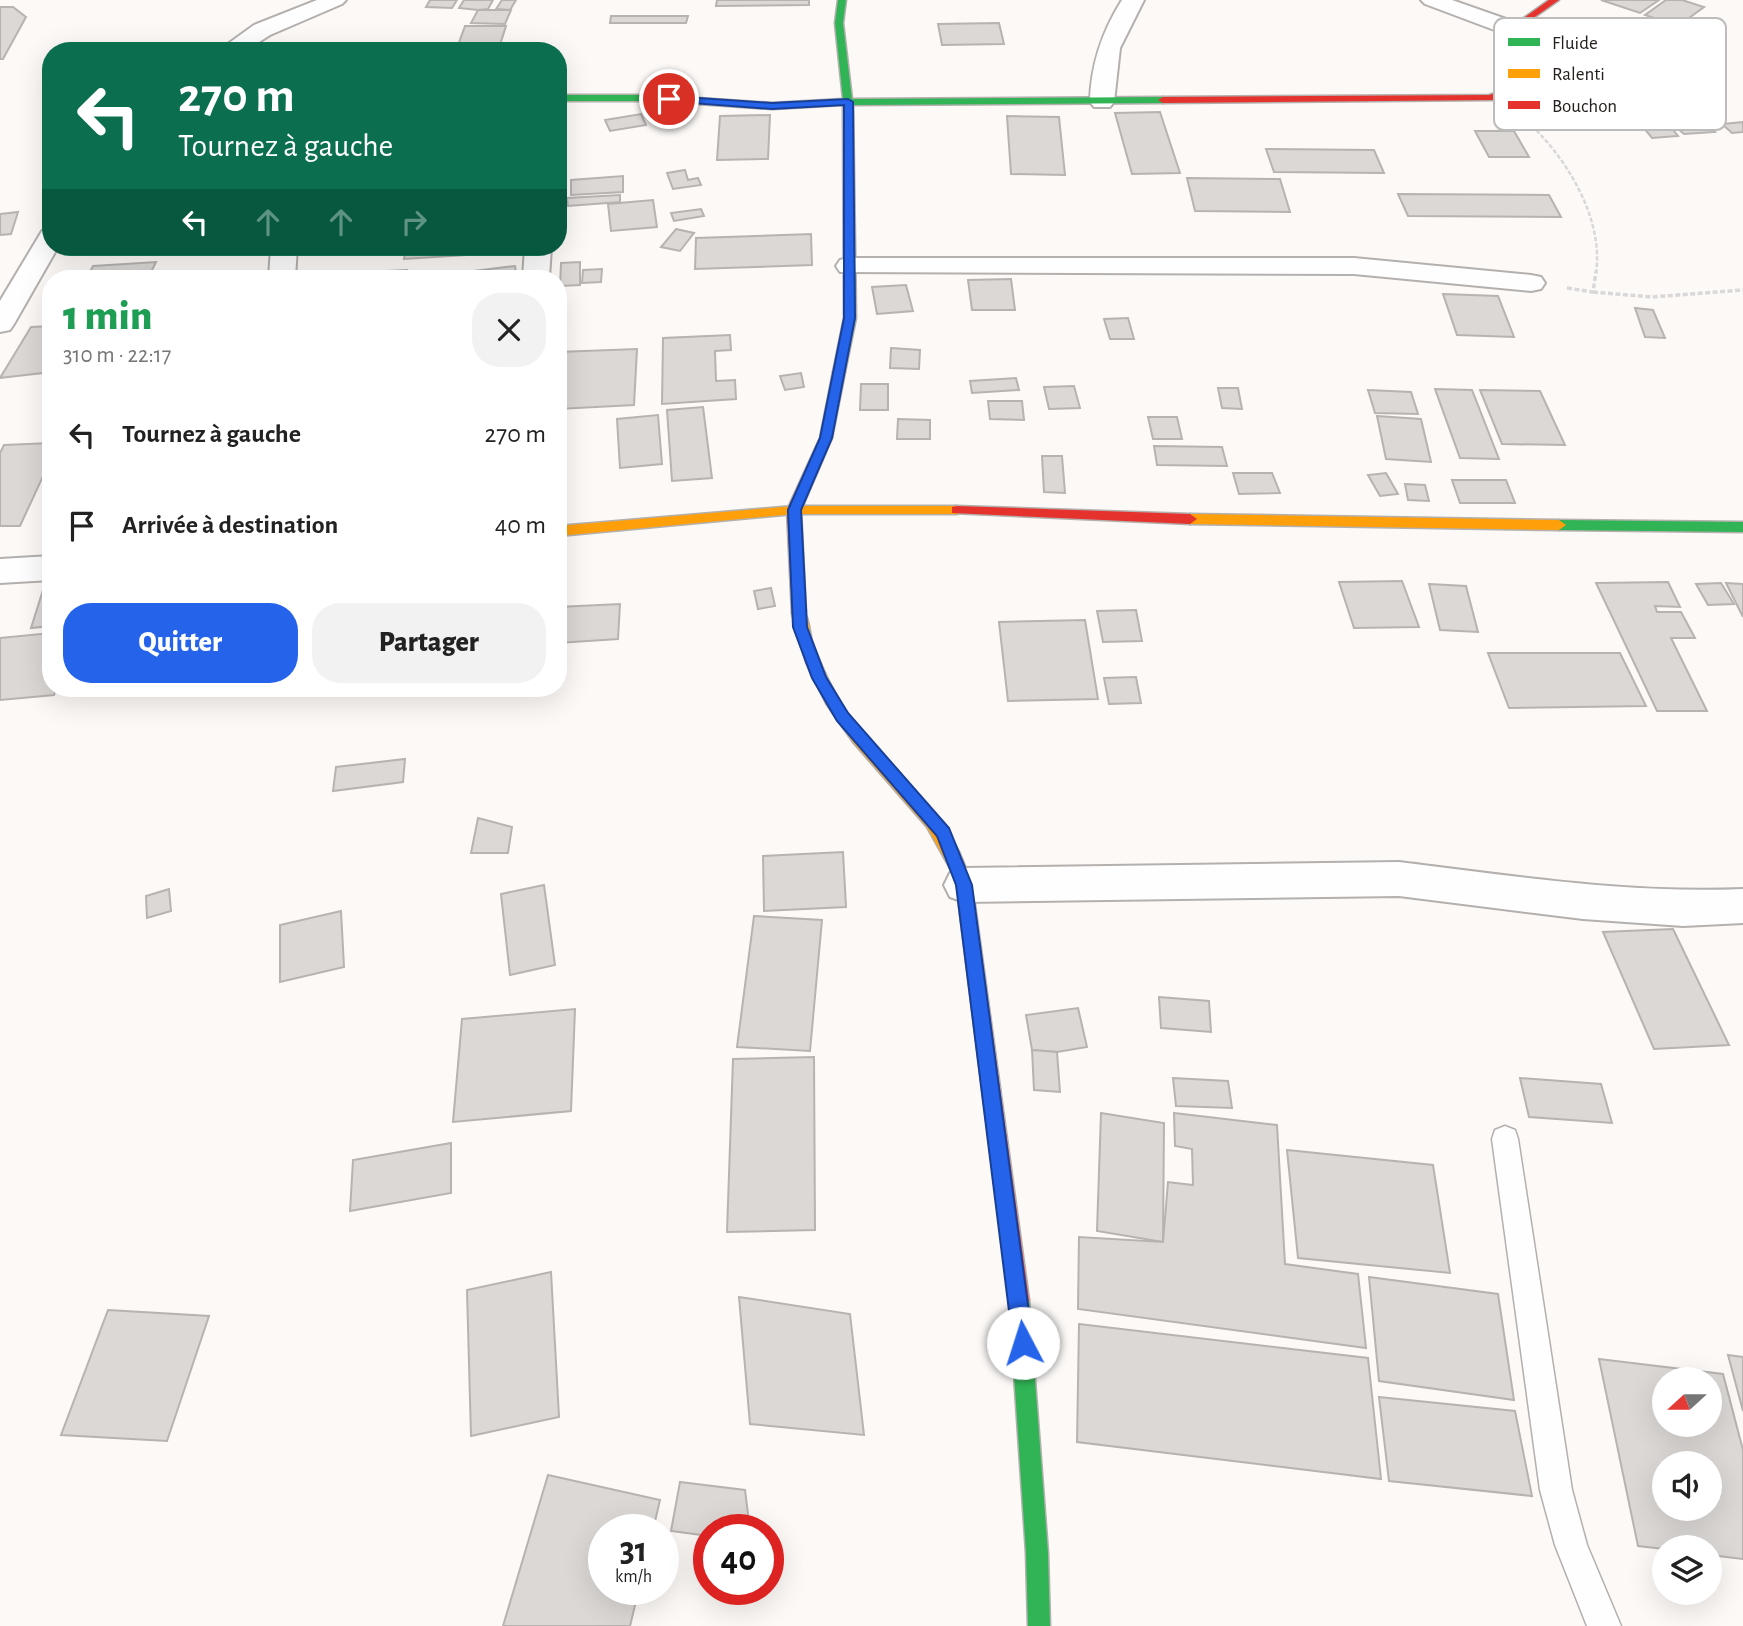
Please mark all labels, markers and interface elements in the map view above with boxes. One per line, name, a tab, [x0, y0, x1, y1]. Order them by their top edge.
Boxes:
legend	[1494, 18, 1726, 130]
text: Fluide	[1552, 34, 1598, 53]
text: Ralenti	[1552, 65, 1605, 84]
pin	[639, 69, 699, 129]
icon: left	[63, 70, 154, 161]
text: 270 m	[178, 72, 295, 121]
icon: arrive	[650, 80, 688, 118]
text: Bouchon	[1552, 97, 1617, 116]
text: Tournez à gauche	[178, 130, 393, 162]
icon: left	[176, 203, 214, 241]
icon: ahead	[249, 203, 287, 241]
icon: ahead	[322, 203, 360, 241]
icon: right	[395, 203, 433, 241]
button: close	[472, 293, 546, 367]
text: 1 min	[63, 295, 152, 337]
text: 310 m · 22:17	[63, 344, 171, 367]
icon: left	[63, 416, 101, 454]
text: Tournez à gauche	[122, 421, 301, 447]
text: 270 m	[485, 421, 546, 447]
icon: arrive	[63, 507, 101, 545]
text: Arrivée à destination	[122, 512, 338, 538]
text: 40 m	[495, 512, 546, 538]
button: Quitter	[63, 603, 298, 683]
button: Partager	[312, 603, 546, 683]
position arrow	[986, 1306, 1060, 1380]
north arrow	[1652, 1367, 1722, 1437]
map controls	[1652, 1367, 1722, 1605]
button: sound	[1652, 1451, 1722, 1521]
speed limit sign: 40	[693, 1514, 784, 1605]
text: 31	[620, 1533, 647, 1568]
button: layers	[1652, 1535, 1722, 1605]
text: km/h	[615, 1568, 652, 1586]

